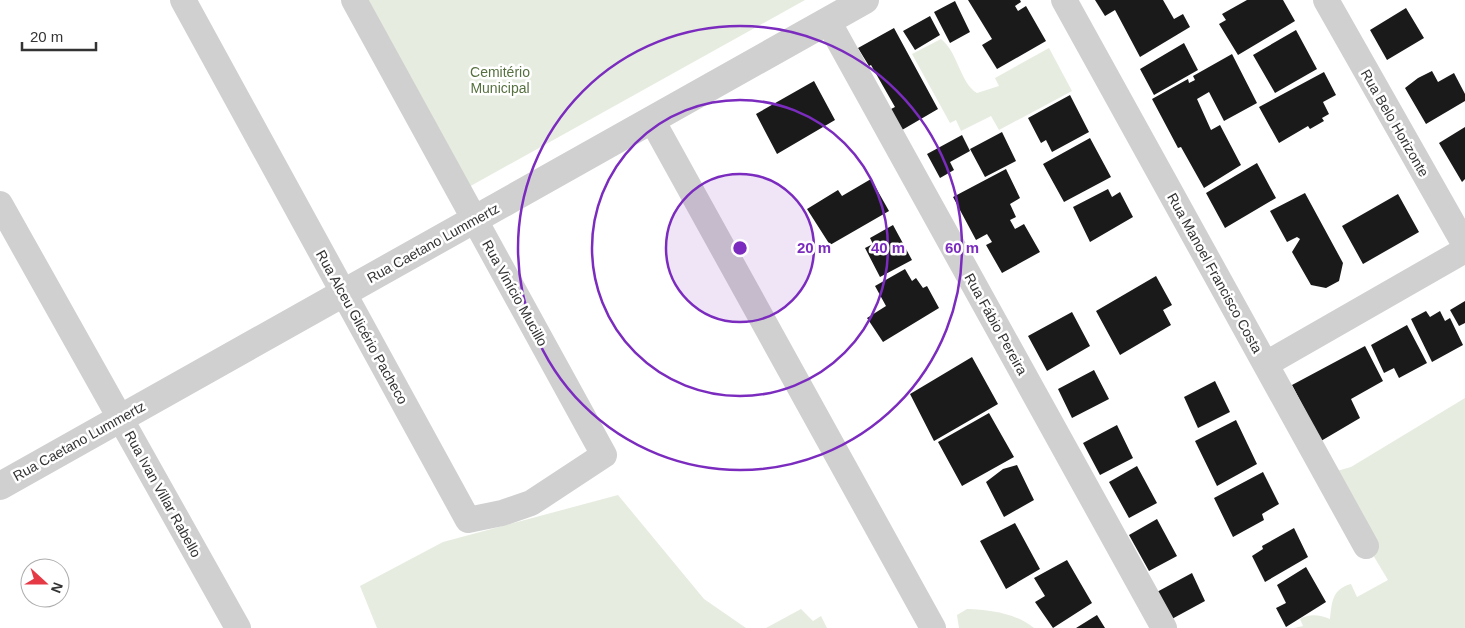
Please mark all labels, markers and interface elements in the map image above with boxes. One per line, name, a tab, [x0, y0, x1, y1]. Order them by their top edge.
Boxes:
scale bar	[22, 20, 96, 52]
text: 20 m	[30, 28, 63, 45]
park label: Cemitério Municipal	[470, 64, 530, 96]
street label: Rua Belo Horizonte	[1358, 66, 1432, 180]
street label: Rua Manoel Francisco Costa	[1164, 190, 1266, 356]
street label: Rua Caetano Lummertz	[364, 200, 502, 286]
street label: Rua Vinício Mucillo	[479, 237, 551, 349]
centre of rings	[731, 239, 749, 257]
text: 20 m	[797, 239, 831, 256]
text: 40 m	[871, 239, 905, 256]
text: 60 m	[945, 239, 979, 256]
street label: Rua Alceu Glicério Pacheco	[313, 247, 411, 407]
street label: Rua Fábio Pereira	[961, 270, 1031, 378]
street label: Rua Caetano Lummertz	[10, 398, 148, 484]
street label: Rua Ivan Villar Rabello	[122, 428, 205, 560]
north arrow	[20, 558, 70, 608]
text: N	[48, 580, 66, 595]

